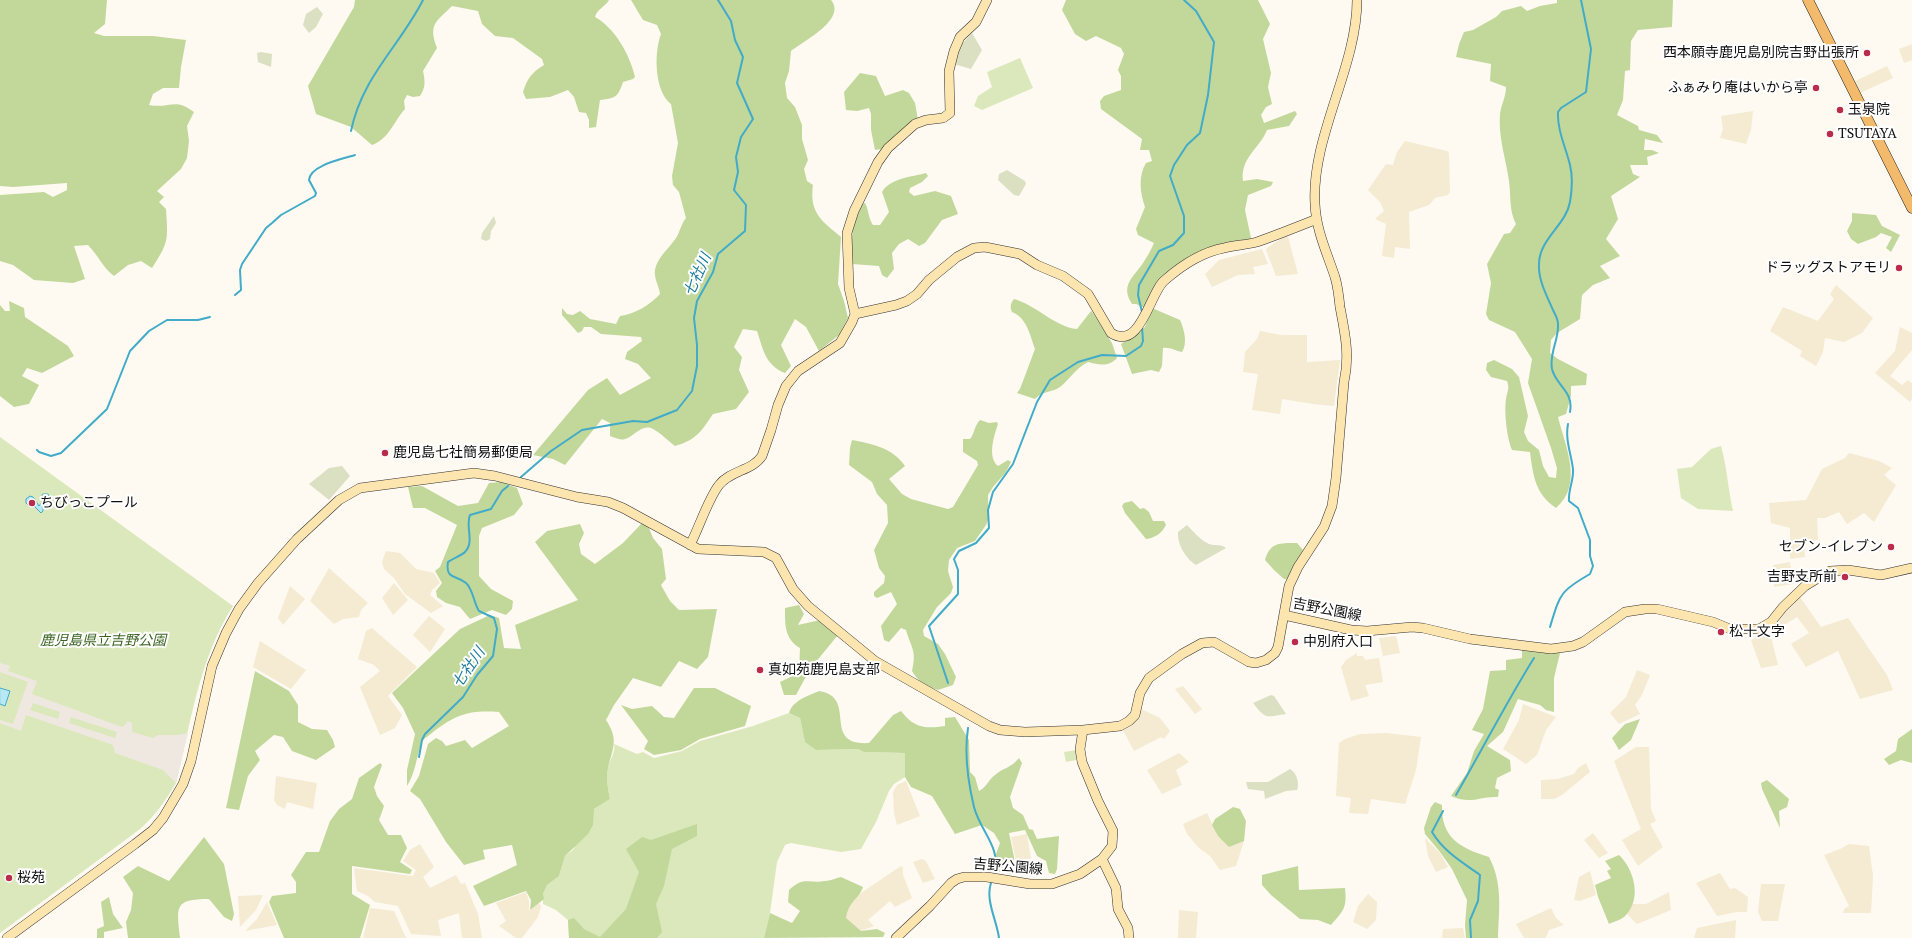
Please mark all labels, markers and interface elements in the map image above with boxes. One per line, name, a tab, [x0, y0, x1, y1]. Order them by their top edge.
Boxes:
place label: 西本願寺鹿児島別院吉野出張所	[1663, 45, 1859, 61]
marker: 西本願寺鹿児島別院吉野出張所	[1862, 48, 1872, 58]
place label: ふぁみり庵はいから亭	[1668, 80, 1808, 96]
marker: ふぁみり庵はいから亭	[1811, 83, 1821, 93]
place label: 玉泉院	[1848, 102, 1890, 118]
marker: 玉泉院	[1835, 105, 1845, 115]
place label: TSUTAYA	[1838, 126, 1897, 142]
marker: TSUTAYA	[1825, 129, 1835, 139]
water label: 七社川	[681, 251, 715, 299]
place label: ドラッグストアモリ	[1765, 260, 1891, 276]
marker: ドラッグストアモリ	[1894, 263, 1904, 273]
place label: 鹿児島七社簡易郵便局	[393, 445, 533, 461]
marker: 鹿児島七社簡易郵便局	[380, 448, 390, 458]
place label: ちびっこプール	[40, 495, 138, 511]
marker: ちびっこプール	[27, 498, 37, 508]
place label: セブン-イレブン	[1779, 539, 1883, 555]
marker: セブン-イレブン	[1886, 542, 1896, 552]
place label: 吉野支所前	[1767, 569, 1837, 585]
marker: 吉野支所前	[1840, 572, 1850, 582]
street label: 吉野公園線	[1291, 595, 1363, 625]
place label: 松十文字	[1729, 624, 1785, 640]
marker: 松十文字	[1716, 627, 1726, 637]
park label: 鹿児島県立吉野公園	[40, 633, 166, 649]
place label: 中別府入口	[1303, 634, 1373, 650]
marker: 中別府入口	[1290, 637, 1300, 647]
water label: 七社川	[449, 644, 489, 692]
place label: 真如苑鹿児島支部	[768, 662, 880, 678]
marker: 真如苑鹿児島支部	[755, 665, 765, 675]
street label: 吉野公園線	[972, 856, 1044, 878]
place label: 桜苑	[17, 870, 45, 886]
marker: 桜苑	[4, 873, 14, 883]

